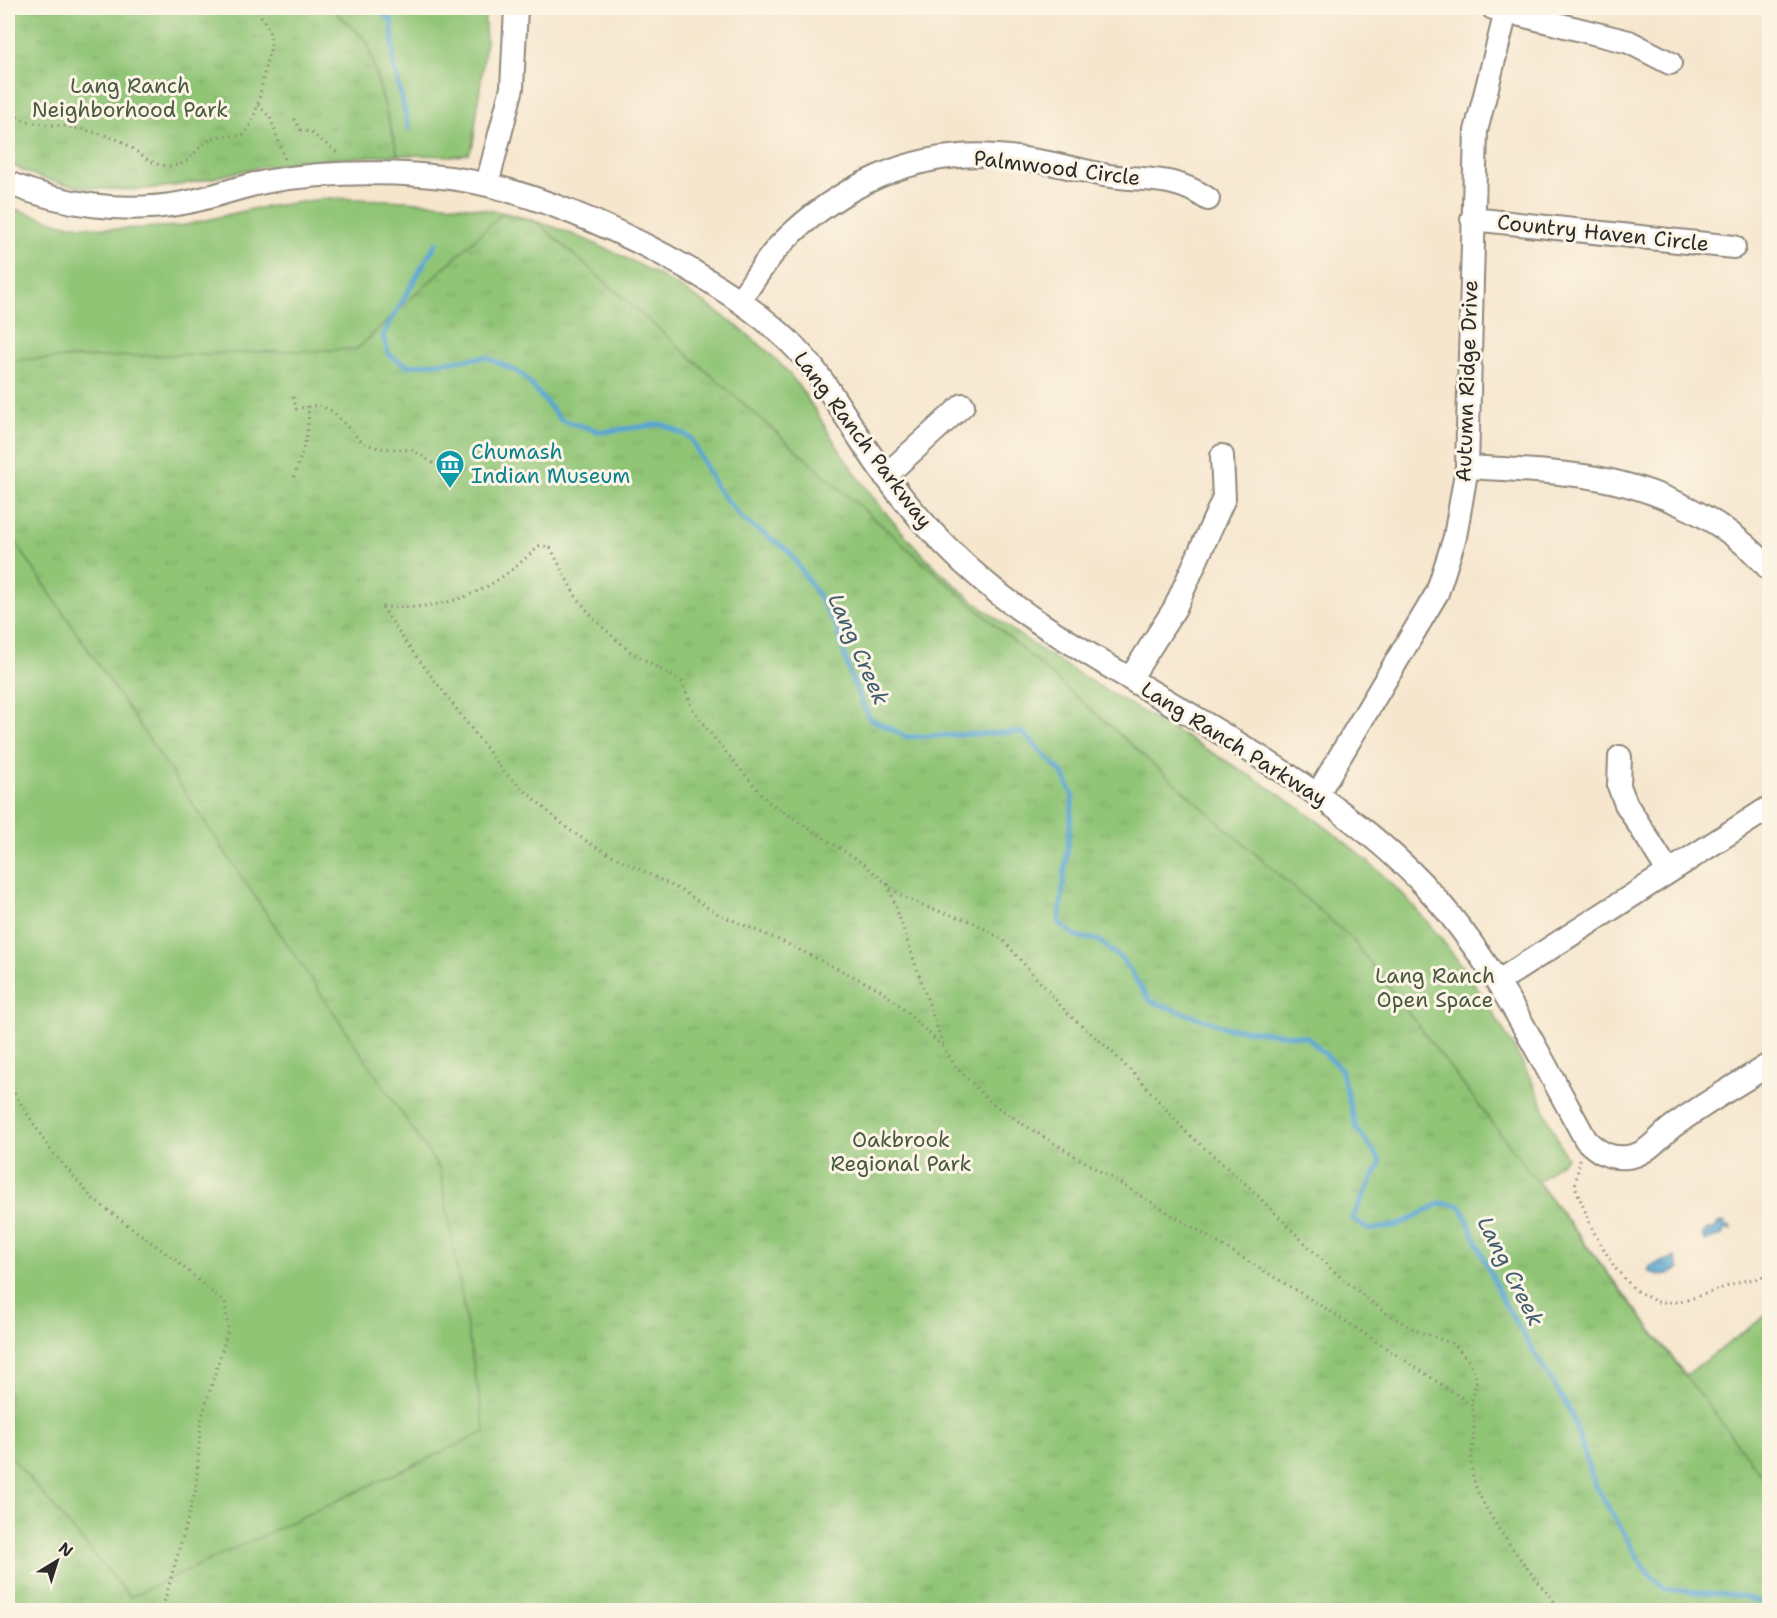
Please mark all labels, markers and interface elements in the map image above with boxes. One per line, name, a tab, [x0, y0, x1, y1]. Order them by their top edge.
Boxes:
park label: Lang Ranch Neighborhood Park	[32, 72, 228, 124]
street label: Palmwood Circle	[972, 144, 1142, 192]
street label: Country Haven Circle	[1496, 208, 1710, 258]
street label: Autumn Ridge Drive	[1449, 279, 1485, 483]
street label: Lang Ranch Parkway	[787, 346, 939, 534]
place label: Chumash Indian Museum	[471, 438, 630, 490]
museum icon: Chumash Indian Museum	[434, 448, 466, 490]
water label: Lang Creek	[821, 589, 896, 710]
street label: Lang Ranch Parkway	[1135, 675, 1333, 813]
park label: Lang Ranch Open Space	[1375, 962, 1495, 1014]
park label: Oakbrook Regional Park	[831, 1126, 971, 1178]
water label: Lang Creek	[1470, 1211, 1551, 1331]
north arrow	[27, 1531, 87, 1591]
text: N	[54, 1537, 77, 1562]

